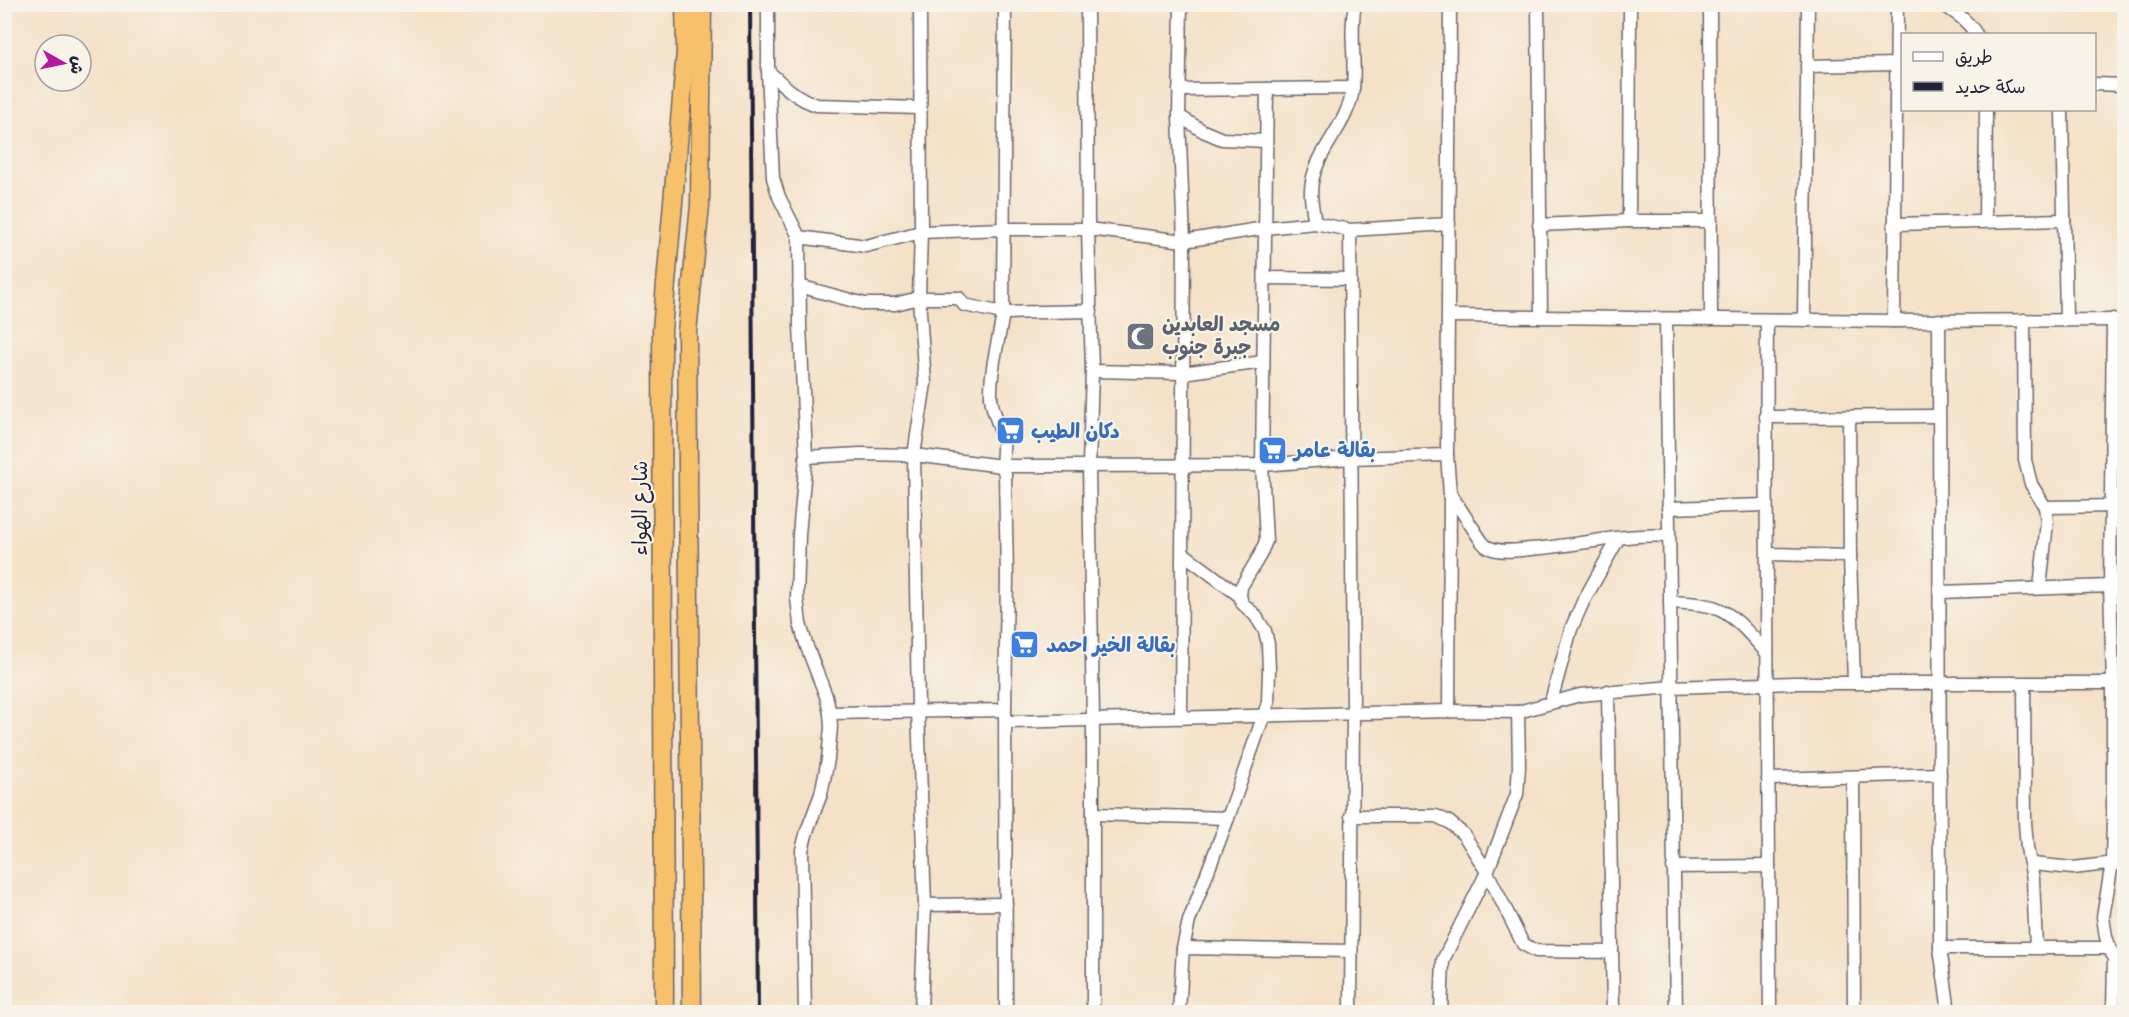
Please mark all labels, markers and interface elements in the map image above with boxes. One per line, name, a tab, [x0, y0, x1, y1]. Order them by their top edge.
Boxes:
north arrow	[33, 33, 93, 93]
legend	[1901, 33, 2096, 111]
text: طريق	[1955, 46, 1993, 70]
text: ش	[65, 55, 88, 75]
text: سكة حديد	[1955, 76, 2026, 100]
place label: مسجد العابدين جبرة جنوب	[1162, 312, 1280, 362]
mosque icon: مسجد العابدين جبرة جنوب	[1125, 320, 1157, 352]
supermarket icon: دكان الطيب	[994, 415, 1026, 447]
place label: دكان الطيب	[1031, 419, 1120, 446]
supermarket icon: بقالة عامر	[1257, 434, 1289, 466]
place label: بقالة عامر	[1292, 438, 1376, 465]
street label: شارع الهواء	[628, 461, 655, 556]
supermarket icon: بقالة الخير احمد	[1009, 629, 1041, 661]
place label: بقالة الخير احمد	[1046, 633, 1175, 660]

